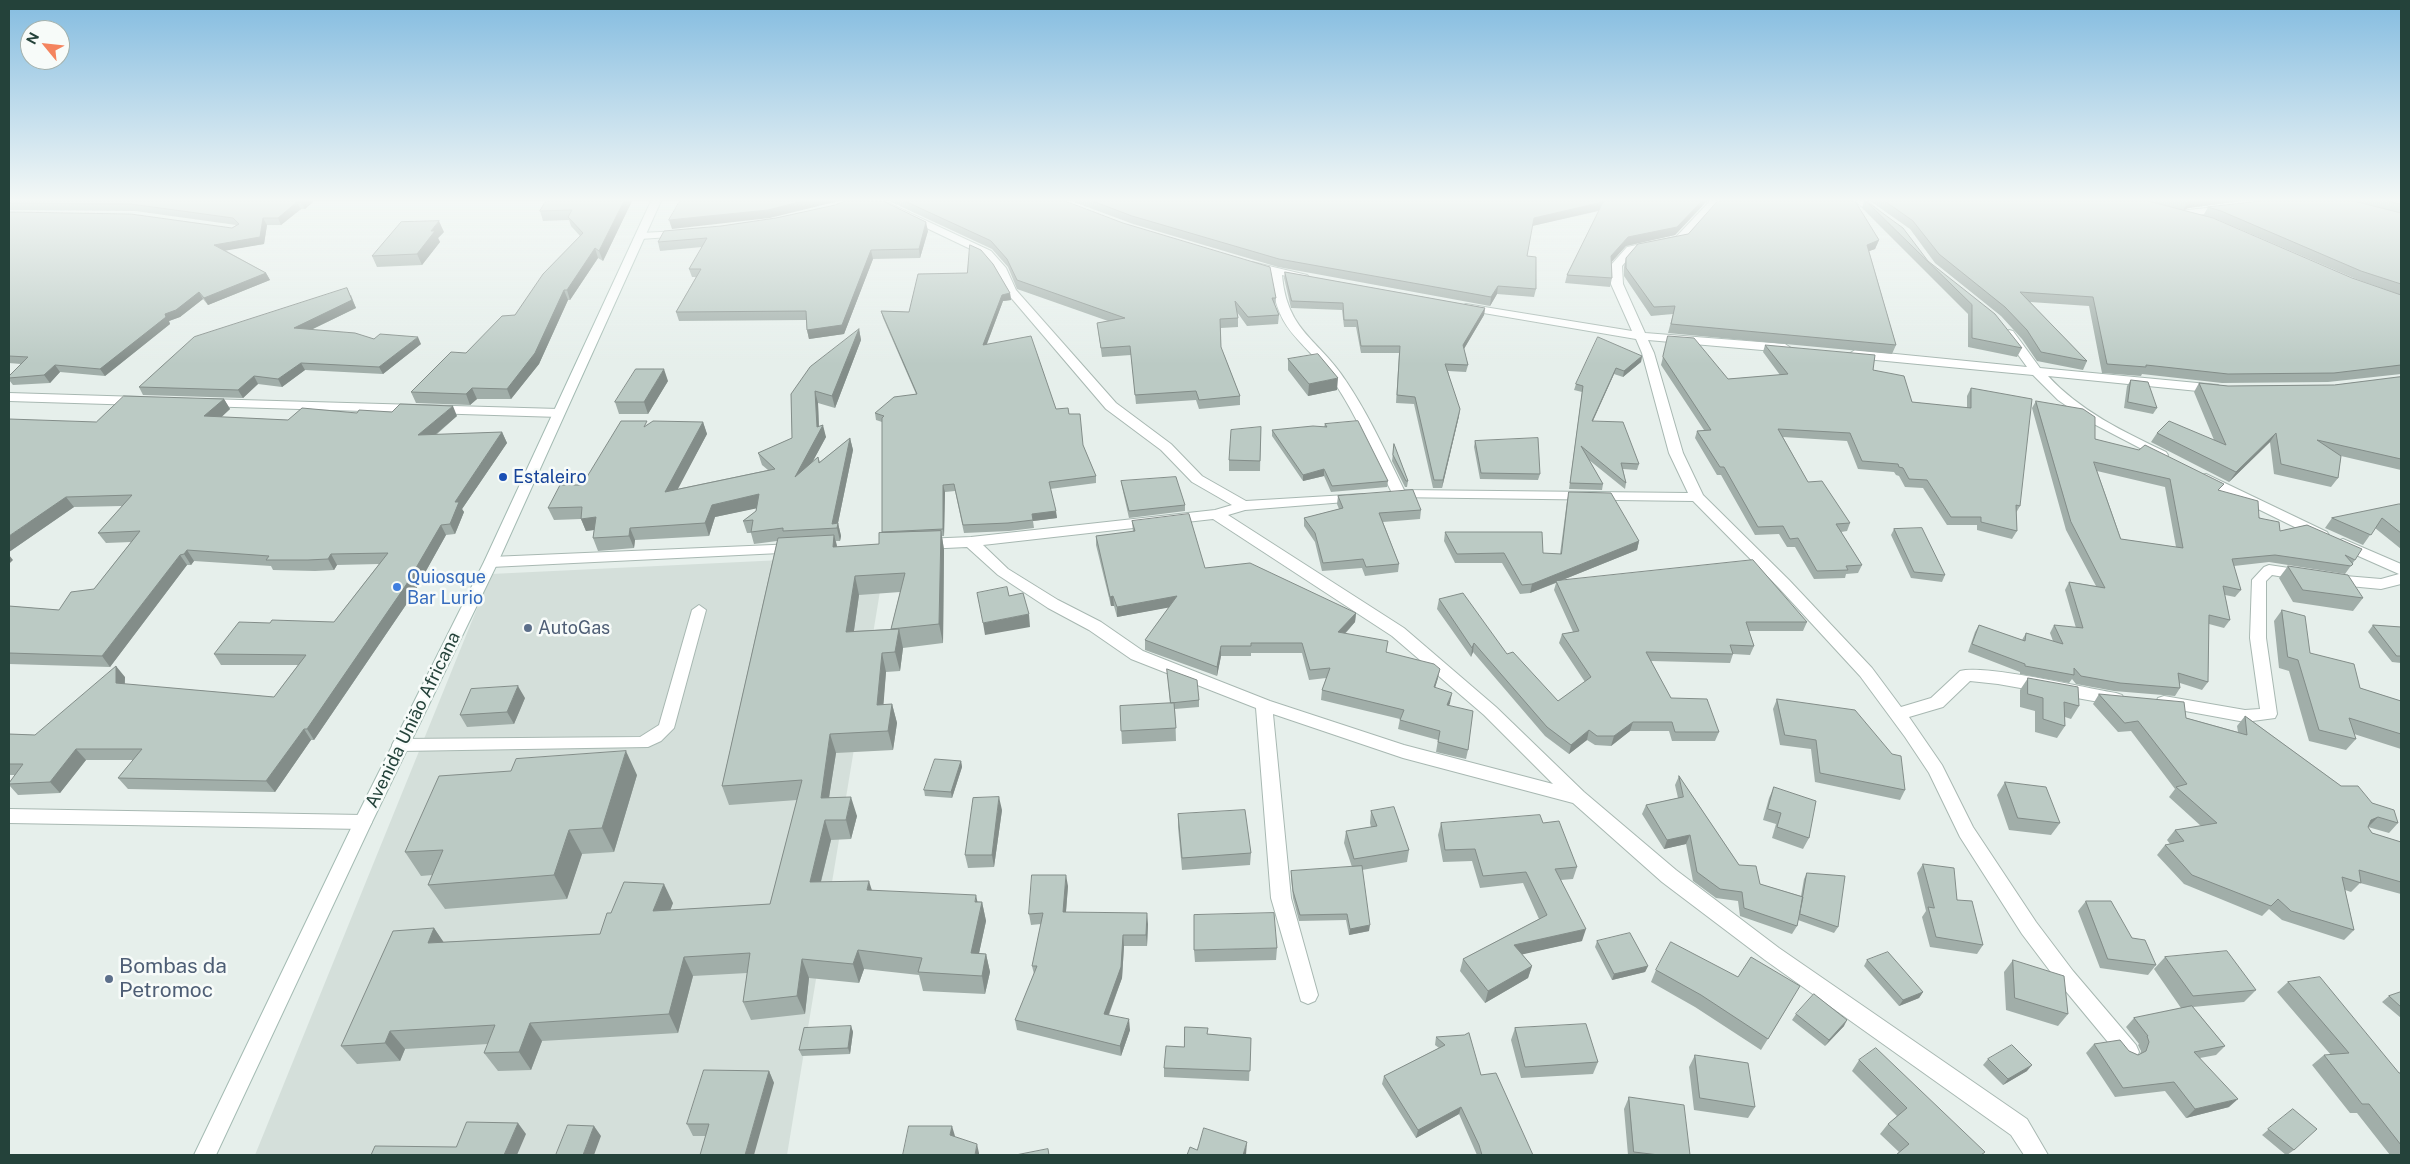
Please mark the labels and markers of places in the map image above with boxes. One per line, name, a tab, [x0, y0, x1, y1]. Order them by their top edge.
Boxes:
place label: Estaleiro	[513, 466, 587, 488]
marker: Estaleiro	[497, 471, 509, 483]
place label: Quiosque Bar Lurio	[407, 566, 486, 608]
marker: Quiosque Bar Lurio	[391, 581, 403, 593]
place label: AutoGas	[538, 617, 610, 639]
marker: AutoGas	[522, 622, 534, 634]
place label: Bombas da Petromoc	[119, 954, 227, 1004]
marker: Bombas da Petromoc	[103, 973, 115, 985]

